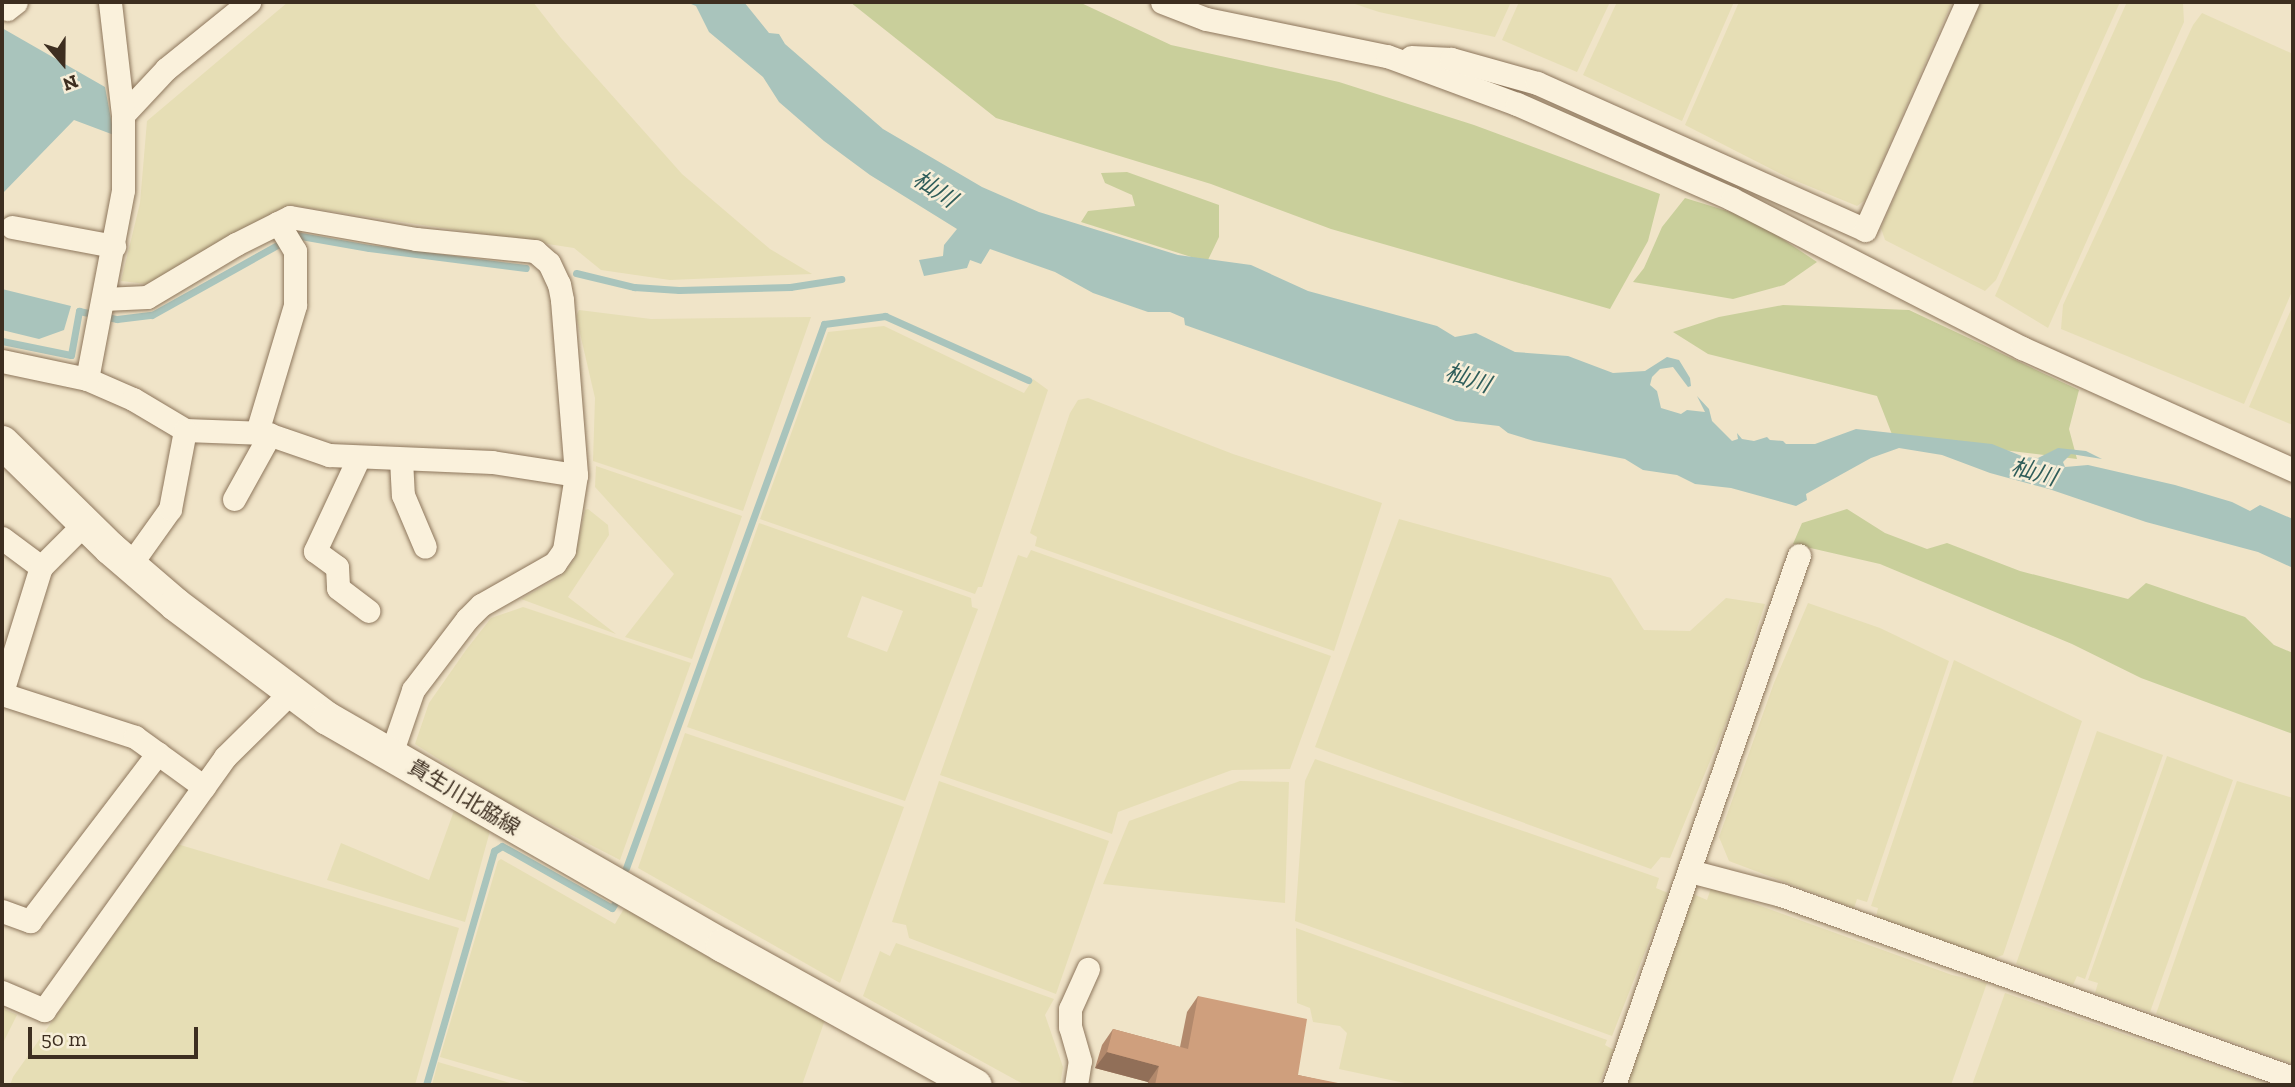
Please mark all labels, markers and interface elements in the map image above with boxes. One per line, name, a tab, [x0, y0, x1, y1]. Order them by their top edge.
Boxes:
north arrow	[28, 28, 98, 98]
text: N	[60, 70, 81, 96]
water label: 杣川	[908, 165, 962, 213]
water label: 杣川	[1442, 358, 1494, 398]
water label: 杣川	[2008, 453, 2060, 491]
street label: 貴生川北脇線	[404, 754, 524, 840]
scale bar	[32, 1014, 201, 1058]
text: 50 m	[41, 1026, 87, 1051]

